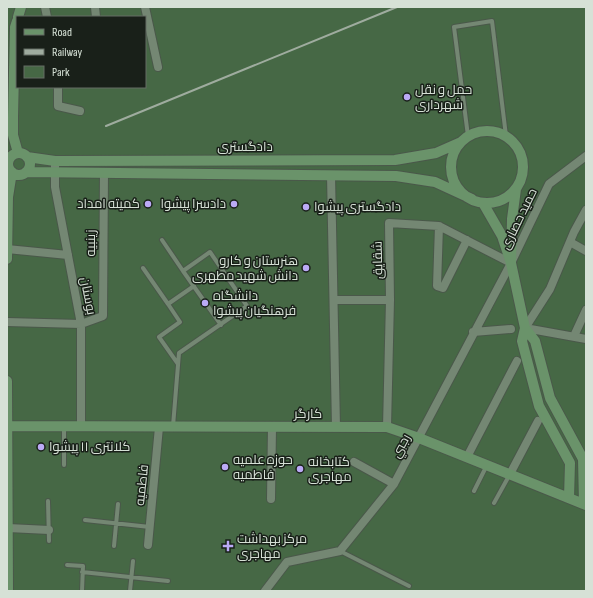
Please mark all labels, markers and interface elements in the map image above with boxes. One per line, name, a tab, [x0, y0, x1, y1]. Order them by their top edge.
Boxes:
legend	[16, 16, 146, 88]
text: Road	[52, 25, 72, 40]
text: Railway	[52, 45, 83, 60]
text: Park	[52, 65, 70, 80]
place label: حمل و نقل شهرداری	[415, 82, 472, 113]
marker: حمل و نقل شهرداری	[402, 92, 412, 102]
street label: دادگستری	[217, 139, 273, 155]
street label: حمید حصاری	[497, 186, 541, 252]
place label: کمیته امداد	[77, 196, 140, 212]
place label: دادسرا پیشوا	[160, 196, 226, 213]
marker: کمیته امداد	[143, 199, 153, 209]
marker: دادسرا پیشوا	[229, 199, 239, 209]
place label: دادگستری پیشوا	[314, 199, 401, 216]
marker: دادگستری پیشوا	[301, 202, 311, 212]
street label: زينبيه	[83, 230, 99, 256]
street label: شقايق	[370, 241, 386, 279]
place label: هنرستان و کارو دانش شهید مطهری	[192, 253, 298, 284]
marker: هنرستان و کارو دانش شهید مطهری	[301, 263, 311, 273]
street label: بوستان	[77, 276, 99, 316]
place label: دانشگاه فرهنگیان پیشوا	[213, 288, 296, 320]
marker: دانشگاه فرهنگیان پیشوا	[200, 298, 210, 308]
street label: کارگر	[293, 406, 322, 422]
street label: رجبي	[388, 431, 416, 462]
place label: کلانتری ۱۱ پیشوا	[49, 439, 130, 456]
marker: کلانتری ۱۱ پیشوا	[36, 442, 46, 452]
place label: حوزه علمیه فاطمیه	[233, 452, 293, 483]
place label: کتابخانه مهاجری	[308, 454, 352, 485]
marker: حوزه علمیه فاطمیه	[220, 462, 230, 472]
street label: فاطميه	[132, 464, 152, 506]
marker: کتابخانه مهاجری	[295, 464, 305, 474]
place label: مرکز بهداشت مهاجری	[237, 531, 307, 562]
marker: مرکز بهداشت مهاجری	[222, 540, 234, 552]

